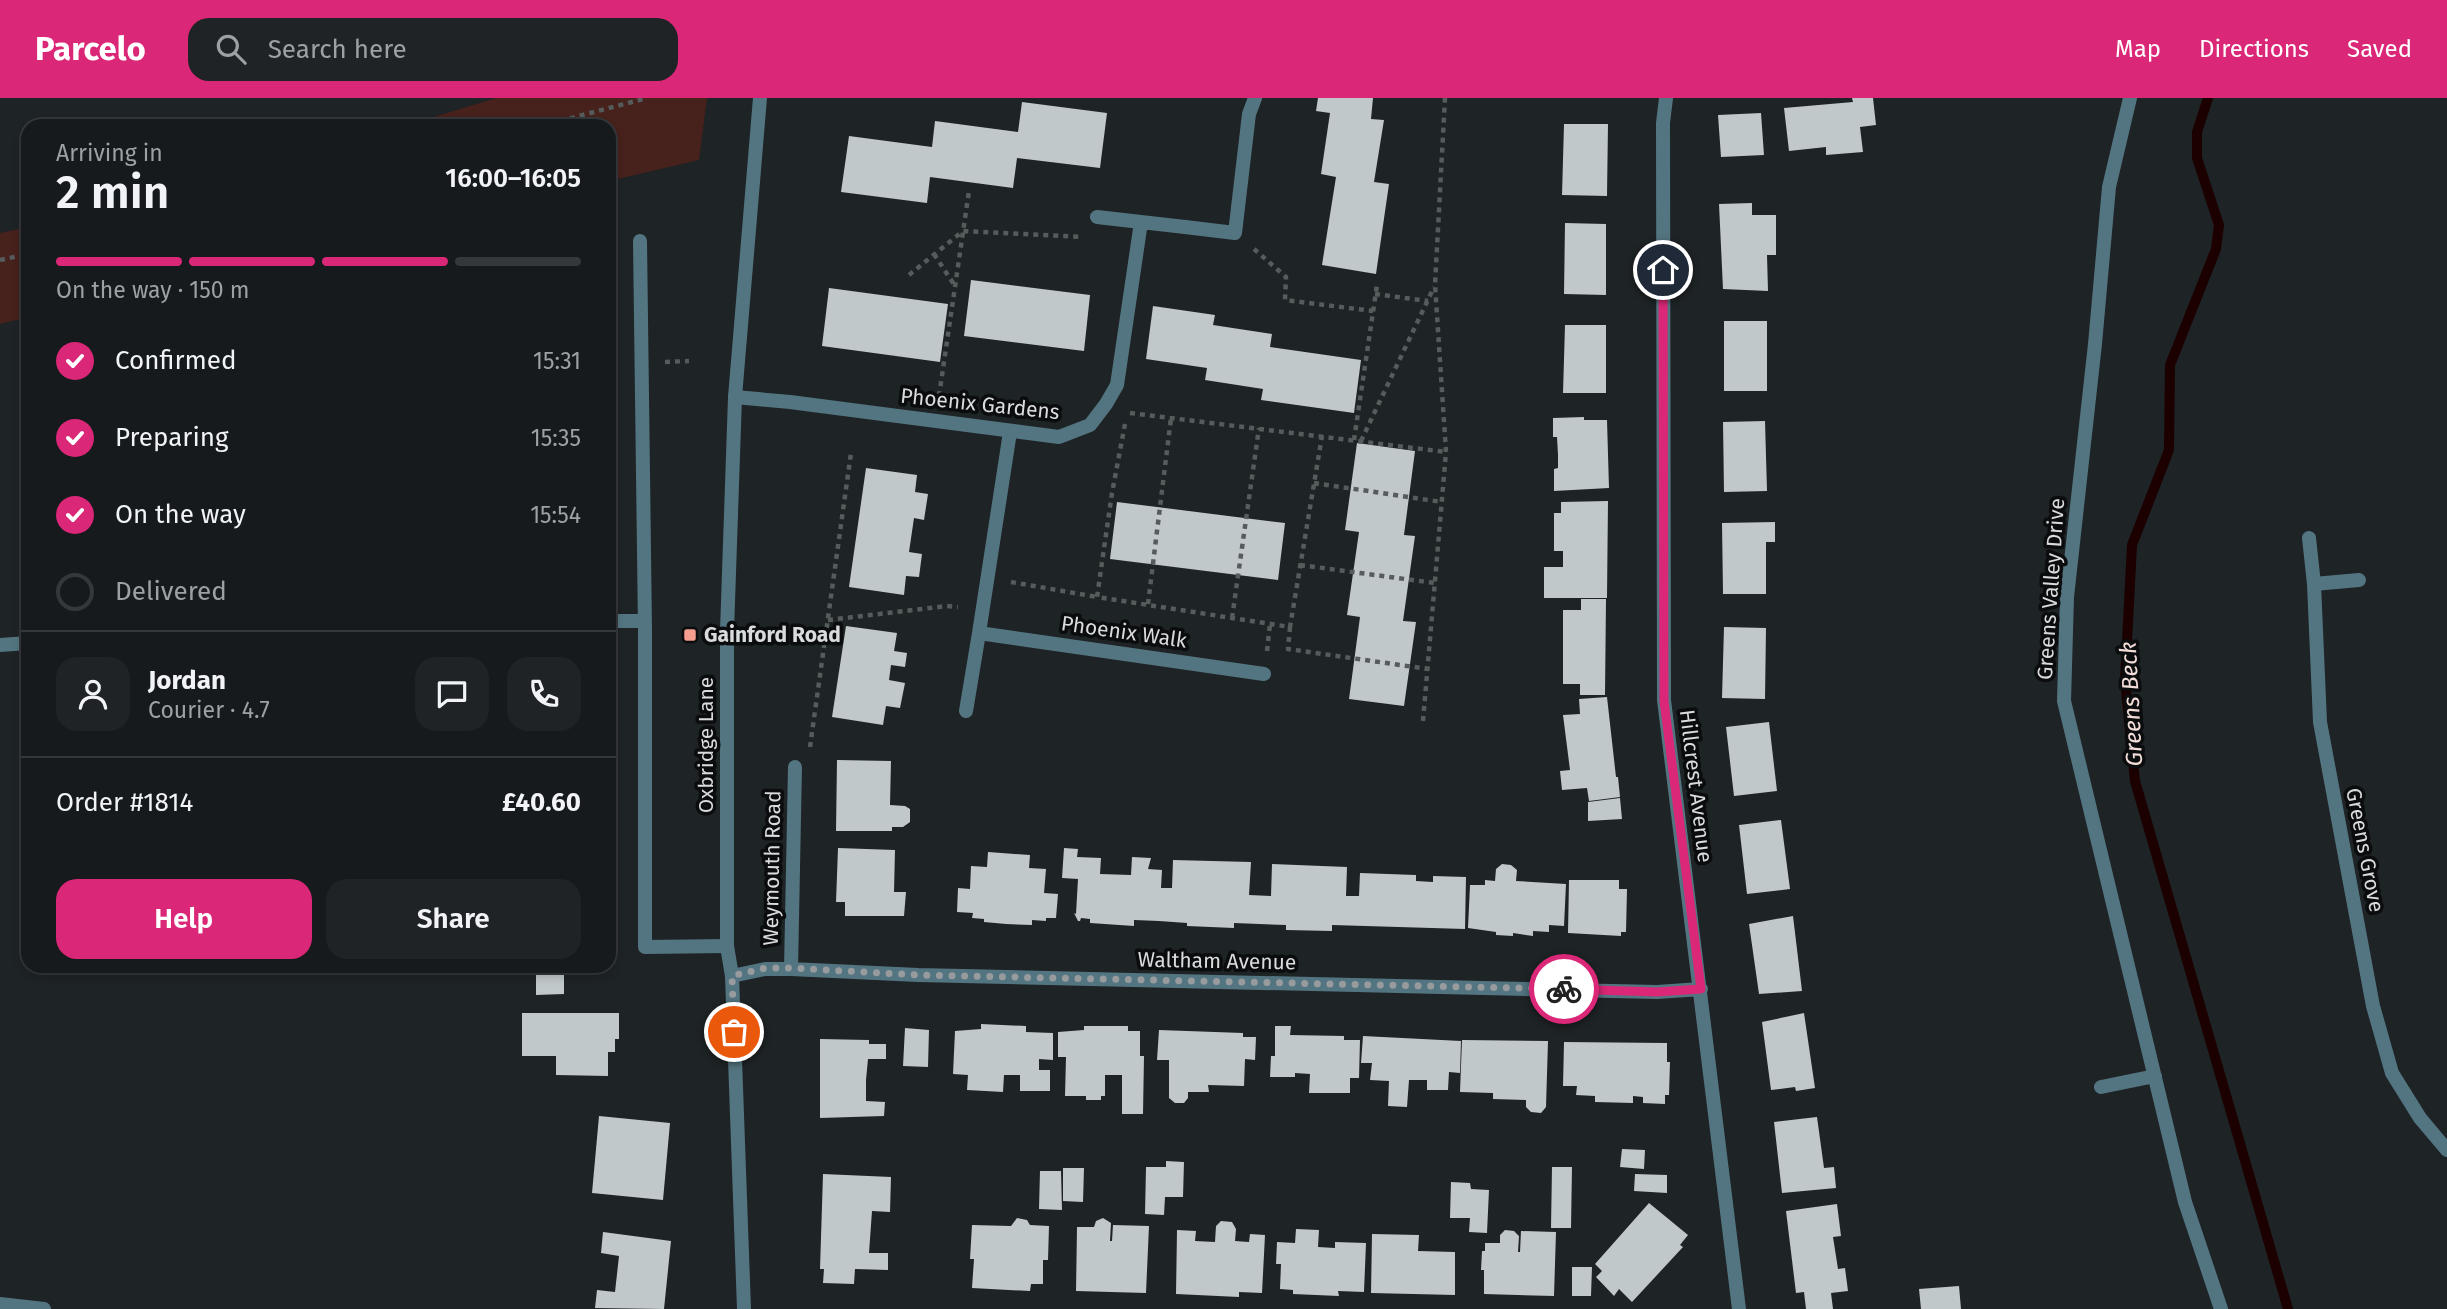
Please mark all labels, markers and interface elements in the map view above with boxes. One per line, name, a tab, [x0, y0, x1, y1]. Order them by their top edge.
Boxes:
search box	[188, 18, 678, 81]
text: Parcelo	[35, 29, 146, 69]
icon: search	[212, 30, 250, 68]
text: Search here	[268, 34, 407, 65]
text: Map	[2115, 35, 2161, 63]
text: Directions	[2199, 35, 2309, 63]
text: Saved	[2347, 35, 2412, 63]
text: Arriving in	[56, 139, 163, 167]
text: 16:00–16:05	[445, 163, 581, 194]
text: 2 min	[56, 165, 169, 220]
pin	[1633, 240, 1693, 300]
icon: home	[1644, 251, 1682, 289]
text: On the way · 150 m	[56, 276, 249, 304]
icon: check	[56, 342, 94, 380]
text: Confirmed	[115, 345, 236, 376]
text: 15:31	[533, 347, 581, 375]
street label: Phoenix Gardens	[899, 383, 1061, 425]
icon: check	[56, 419, 94, 457]
text: Preparing	[115, 422, 228, 453]
text: 15:35	[531, 424, 581, 452]
icon: check	[56, 496, 94, 534]
street label: Greens Valley Drive	[2032, 497, 2070, 681]
text: On the way	[115, 499, 246, 530]
text: 15:54	[530, 501, 581, 529]
text: Delivered	[115, 576, 227, 607]
street label: Phoenix Walk	[1060, 610, 1189, 654]
place label: Gainford Road	[704, 622, 841, 648]
marker: Gainford Road	[682, 627, 698, 643]
water label: Greens Beck	[2114, 641, 2148, 767]
button: person	[56, 657, 130, 731]
button: chat	[415, 657, 489, 731]
button: phone	[507, 657, 581, 731]
text: Jordan	[148, 665, 226, 696]
street label: Oxbridge Lane	[693, 677, 719, 813]
text: Courier · 4.7	[148, 696, 270, 724]
street label: Hillcrest Avenue	[1674, 708, 1718, 864]
street label: Greens Grove	[2340, 786, 2390, 914]
text: Order #1814	[56, 787, 193, 818]
text: £40.60	[502, 787, 581, 818]
street label: Weymouth Road	[758, 790, 786, 946]
button: Help	[56, 879, 312, 959]
button: Share	[326, 879, 581, 959]
street label: Waltham Avenue	[1137, 947, 1297, 975]
courier	[1529, 954, 1599, 1024]
icon: bike	[1545, 970, 1583, 1008]
pin	[704, 1002, 764, 1062]
icon: bag	[715, 1013, 753, 1051]

